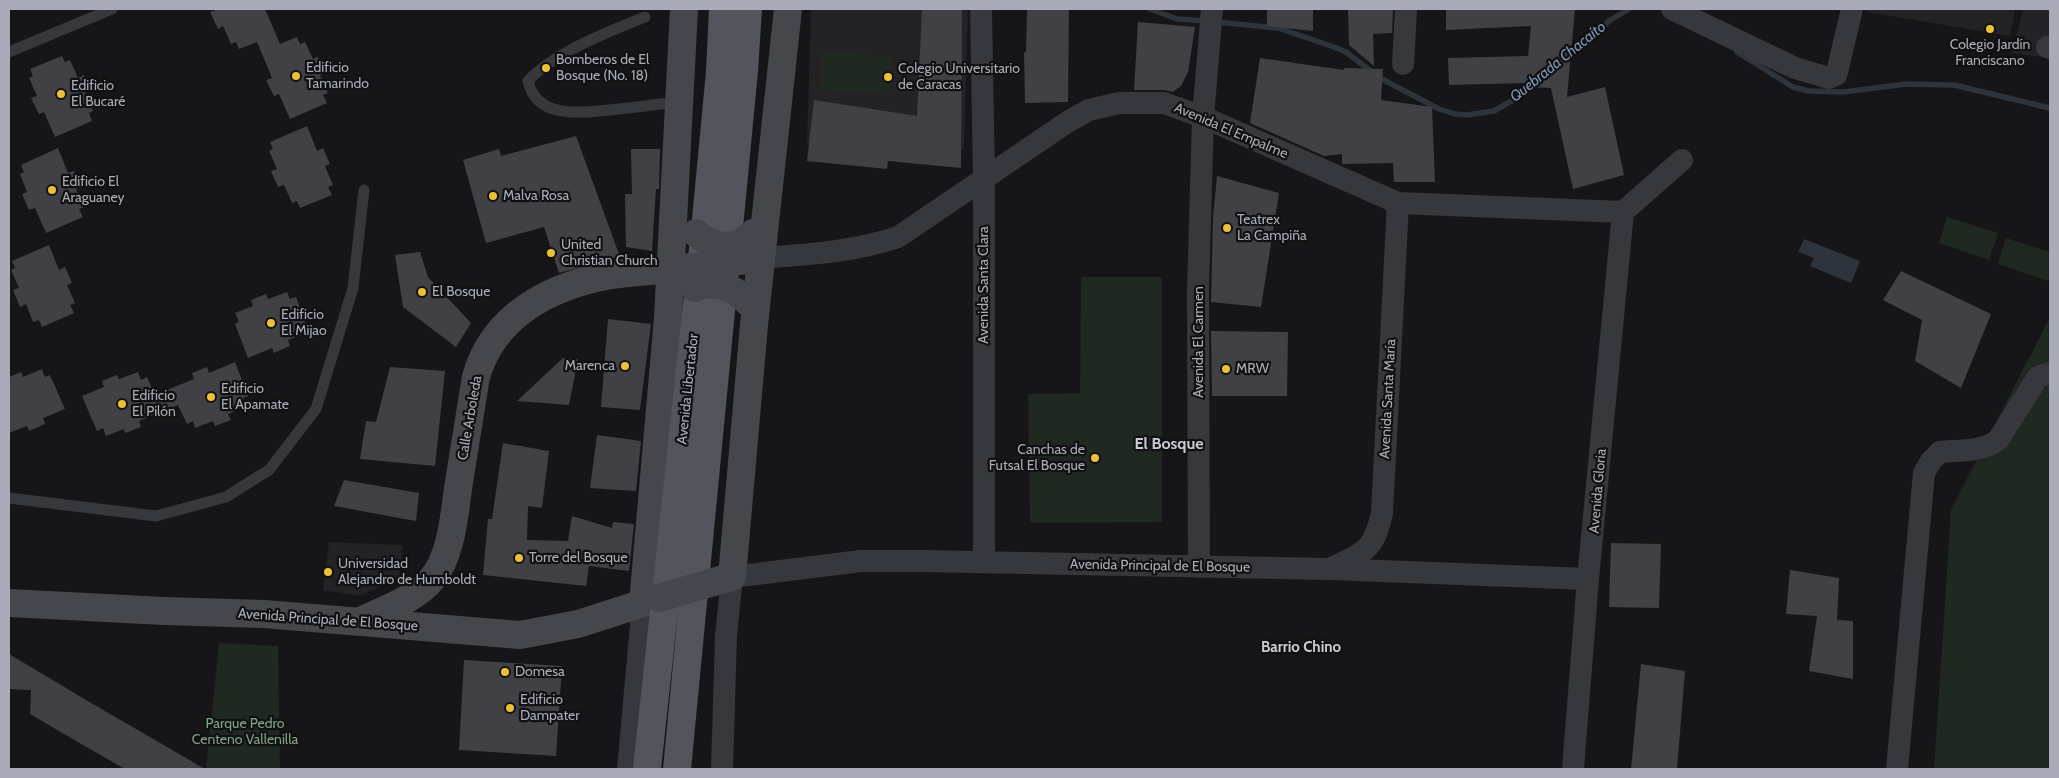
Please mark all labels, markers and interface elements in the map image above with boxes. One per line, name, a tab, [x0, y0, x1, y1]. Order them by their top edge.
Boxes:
water label: Quebrada Chacaíto	[1506, 18, 1610, 106]
marker: Colegio Jardín Franciscano	[1984, 23, 1996, 35]
place label: Colegio Jardín Franciscano	[1950, 37, 2030, 70]
place label: Bomberos de El Bosque (No. 18)	[556, 52, 649, 84]
place label: Edificio Tamarindo	[306, 60, 369, 92]
place label: Colegio Universitario de Caracas	[898, 61, 1020, 94]
marker: Bomberos de El Bosque (No. 18)	[540, 62, 552, 74]
marker: Edificio Tamarindo	[290, 70, 302, 82]
marker: Colegio Universitario de Caracas	[882, 71, 894, 83]
place label: Edificio El Bucaré	[71, 78, 125, 110]
marker: Edificio El Bucaré	[55, 88, 67, 100]
street label: Avenida El Empalme	[1172, 99, 1290, 163]
place label: Edificio El Araguaney	[62, 174, 125, 206]
marker: Edificio El Araguaney	[46, 184, 58, 196]
place label: Malva Rosa	[503, 188, 569, 204]
marker: Malva Rosa	[487, 190, 499, 202]
place label: Teatrex La Campiña	[1237, 212, 1307, 244]
marker: Teatrex La Campiña	[1221, 222, 1233, 234]
street label: Avenida Santa Clara	[976, 226, 992, 344]
place label: United Christian Church	[561, 237, 658, 270]
marker: United Christian Church	[545, 247, 557, 259]
place label: El Bosque	[432, 284, 490, 300]
marker: El Bosque	[416, 286, 428, 298]
street label: Avenida El Carmen	[1191, 286, 1207, 398]
place label: Edificio El Mijao	[281, 307, 327, 340]
marker: Edificio El Mijao	[265, 317, 277, 329]
street label: Avenida Libertador	[674, 333, 702, 445]
street label: Avenida Santa María	[1376, 339, 1400, 459]
place label: Marenca	[565, 358, 615, 374]
marker: Marenca	[619, 360, 631, 372]
place label: MRW	[1236, 361, 1269, 377]
marker: MRW	[1220, 363, 1232, 375]
street label: Calle Arboleda	[454, 374, 486, 462]
place label: Edificio El Apamate	[221, 381, 289, 414]
place label: Edificio El Pilón	[132, 388, 176, 421]
marker: Edificio El Apamate	[205, 391, 217, 403]
marker: Edificio El Pilón	[116, 398, 128, 410]
district label: El Bosque	[1134, 434, 1204, 454]
place label: Canchas de Futsal El Bosque	[989, 442, 1085, 474]
street label: Avenida Gloria	[1586, 448, 1610, 534]
marker: Canchas de Futsal El Bosque	[1089, 452, 1101, 464]
place label: Torre del Bosque	[529, 550, 628, 566]
marker: Torre del Bosque	[513, 552, 525, 564]
place label: Universidad Alejandro de Humboldt	[338, 556, 476, 588]
street label: Avenida Principal de El Bosque	[1070, 556, 1250, 576]
marker: Universidad Alejandro de Humboldt	[322, 566, 334, 578]
street label: Avenida Principal de El Bosque	[237, 605, 419, 635]
district label: Barrio Chino	[1261, 639, 1341, 657]
place label: Domesa	[515, 664, 565, 680]
marker: Domesa	[499, 666, 511, 678]
place label: Edificio Dampater	[520, 692, 580, 724]
marker: Edificio Dampater	[504, 702, 516, 714]
park label: Parque Pedro Centeno Vallenilla	[192, 716, 298, 749]

